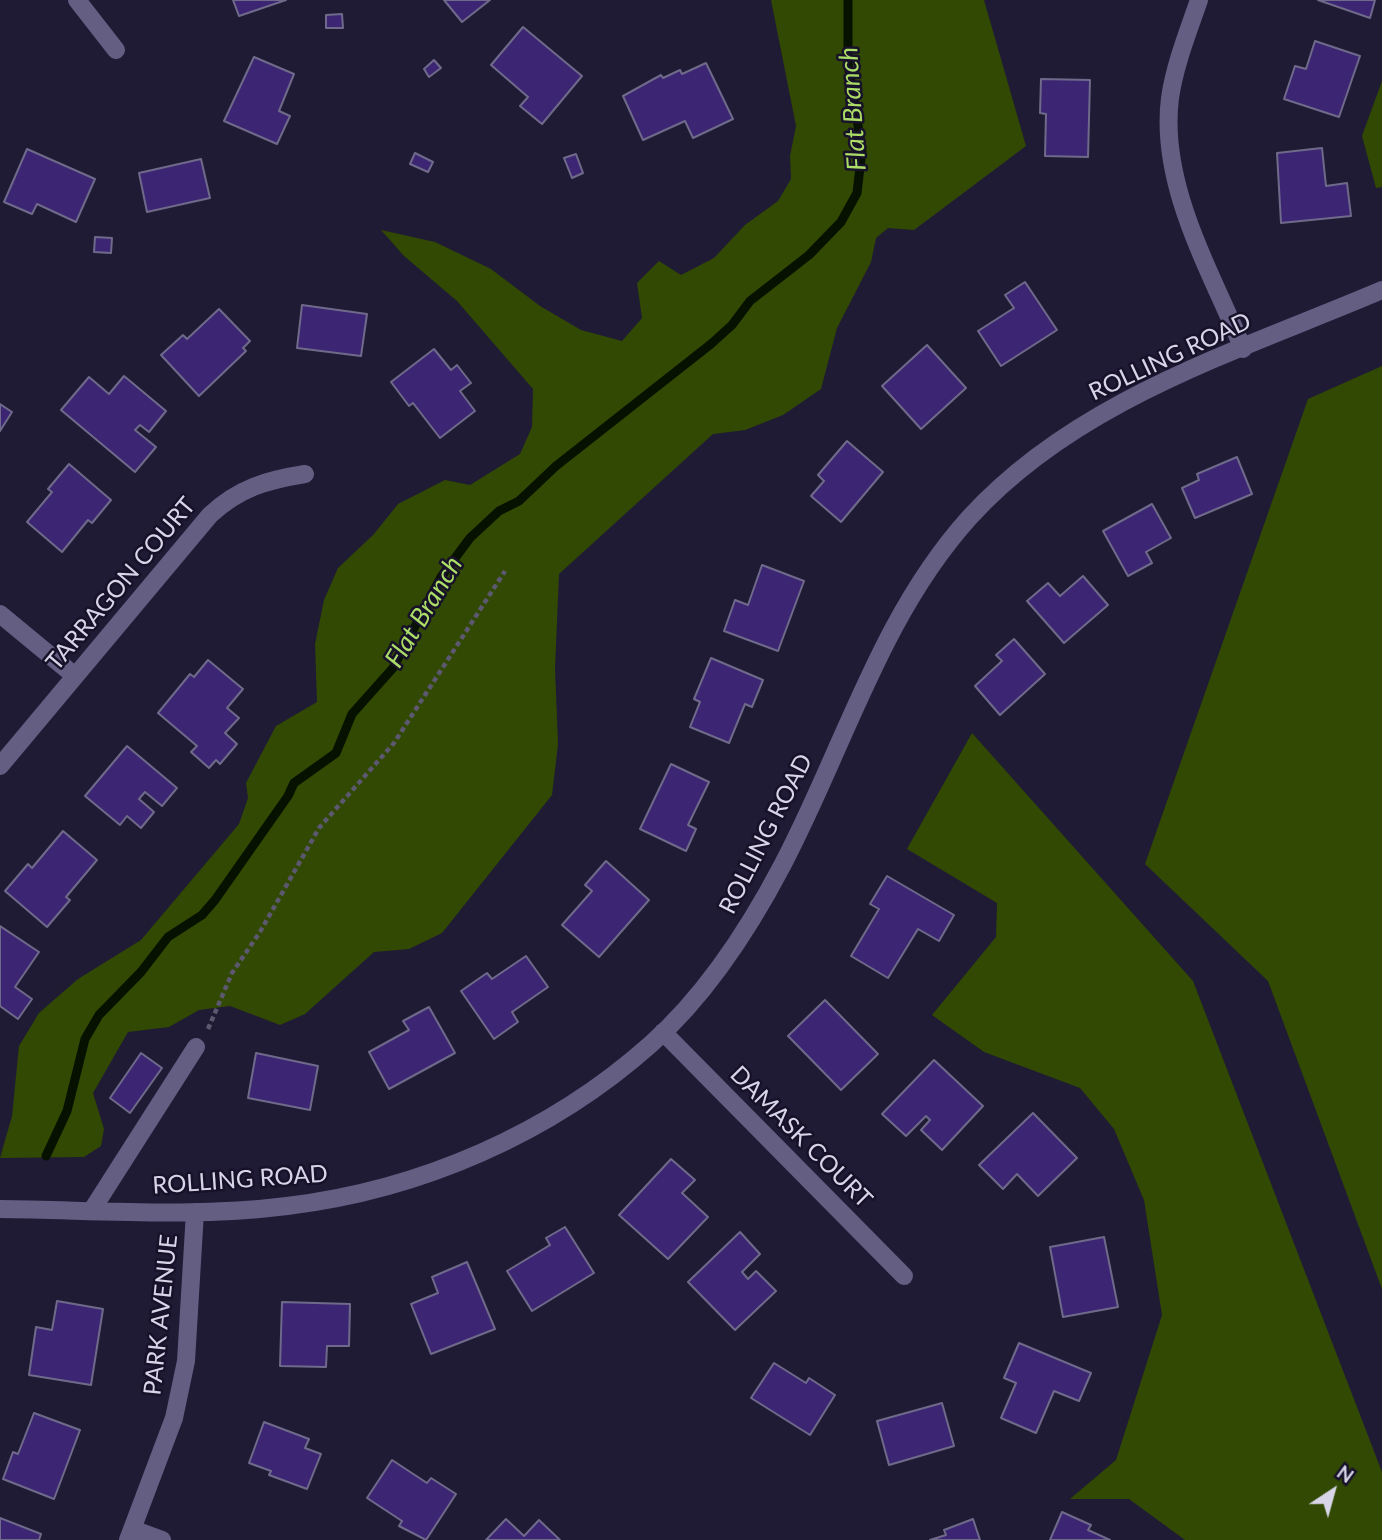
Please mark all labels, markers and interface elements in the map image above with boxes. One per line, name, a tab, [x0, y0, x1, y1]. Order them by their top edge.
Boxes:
water label: Flat Branch	[833, 46, 873, 172]
street label: ROLLING ROAD	[1084, 307, 1256, 407]
street label: TARRAGON COURT	[40, 492, 202, 676]
water label: Flat Branch	[379, 551, 469, 673]
street label: ROLLING ROAD	[713, 749, 819, 919]
street label: DAMASK COURT	[724, 1060, 878, 1214]
street label: ROLLING ROAD	[151, 1160, 329, 1200]
street label: PARK AVENUE	[138, 1233, 184, 1397]
north arrow	[1298, 1456, 1368, 1526]
text: N	[1333, 1460, 1358, 1487]

